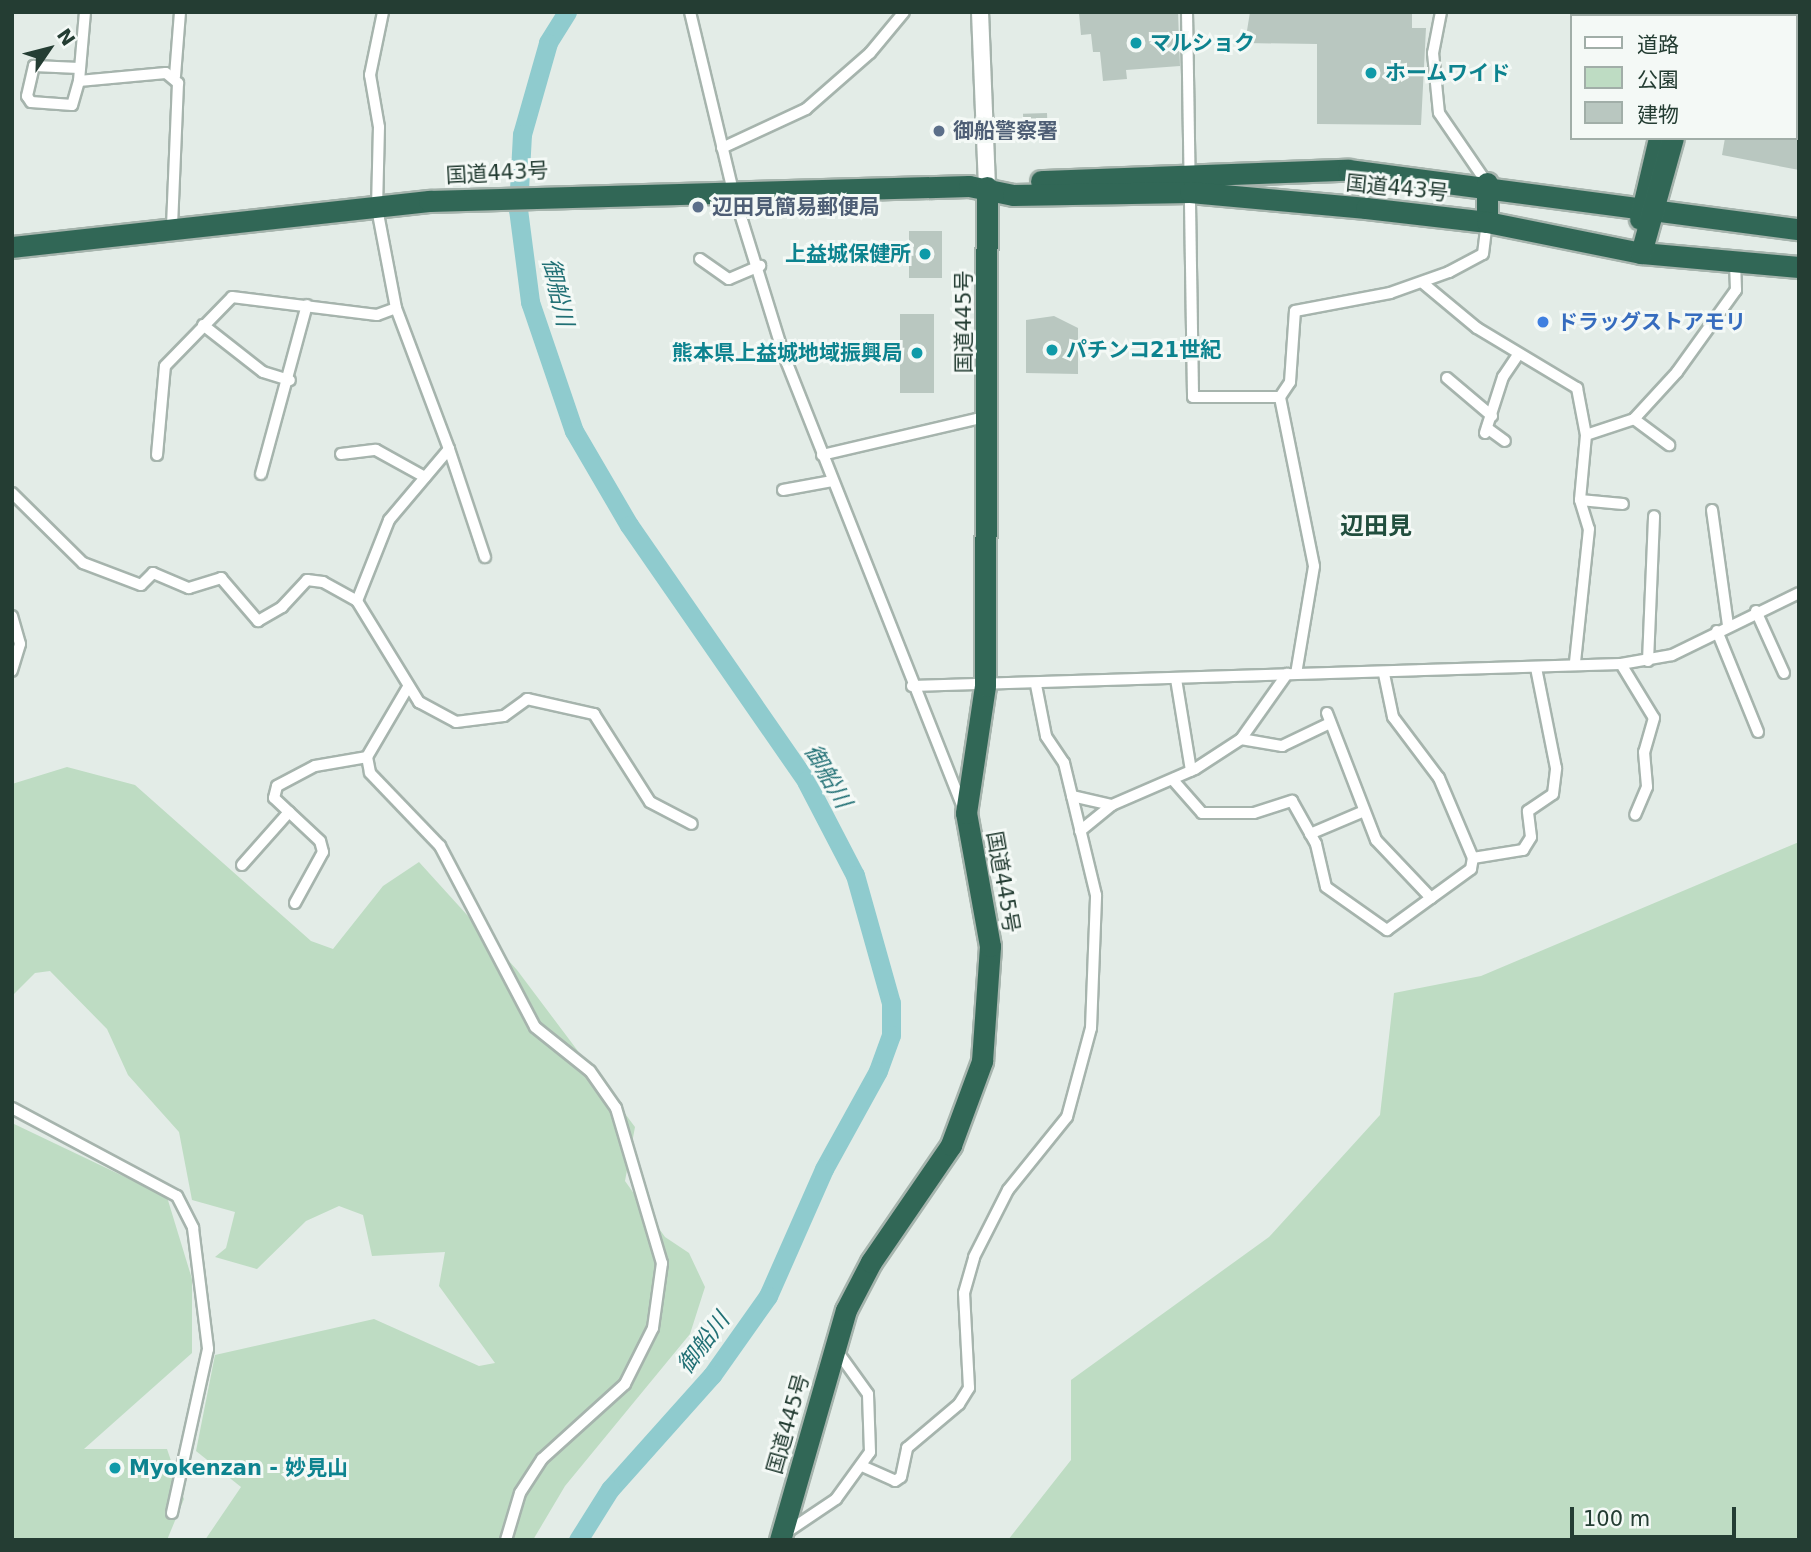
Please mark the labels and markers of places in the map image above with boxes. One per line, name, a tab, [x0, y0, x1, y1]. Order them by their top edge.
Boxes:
place label: マルショク	[1150, 30, 1255, 56]
marker: マルショク	[1128, 35, 1144, 51]
place label: ホームワイド	[1385, 60, 1511, 86]
marker: ホームワイド	[1363, 65, 1379, 81]
place label: 御船警察署	[953, 118, 1058, 144]
marker: 御船警察署	[931, 123, 947, 139]
place label: 辺田見簡易郵便局	[712, 194, 880, 220]
marker: 辺田見簡易郵便局	[690, 199, 706, 215]
place label: 上益城保健所	[785, 241, 911, 267]
marker: 上益城保健所	[917, 246, 933, 262]
place label: ドラッグストアモリ	[1557, 309, 1746, 335]
marker: ドラッグストアモリ	[1535, 314, 1551, 330]
place label: パチンコ21世紀	[1066, 337, 1221, 363]
place label: 熊本県上益城地域振興局	[672, 340, 903, 366]
marker: パチンコ21世紀	[1044, 342, 1060, 358]
marker: 熊本県上益城地域振興局	[909, 345, 925, 361]
place label: Myokenzan - 妙見山	[129, 1455, 348, 1481]
marker: Myokenzan - 妙見山	[107, 1460, 123, 1476]

